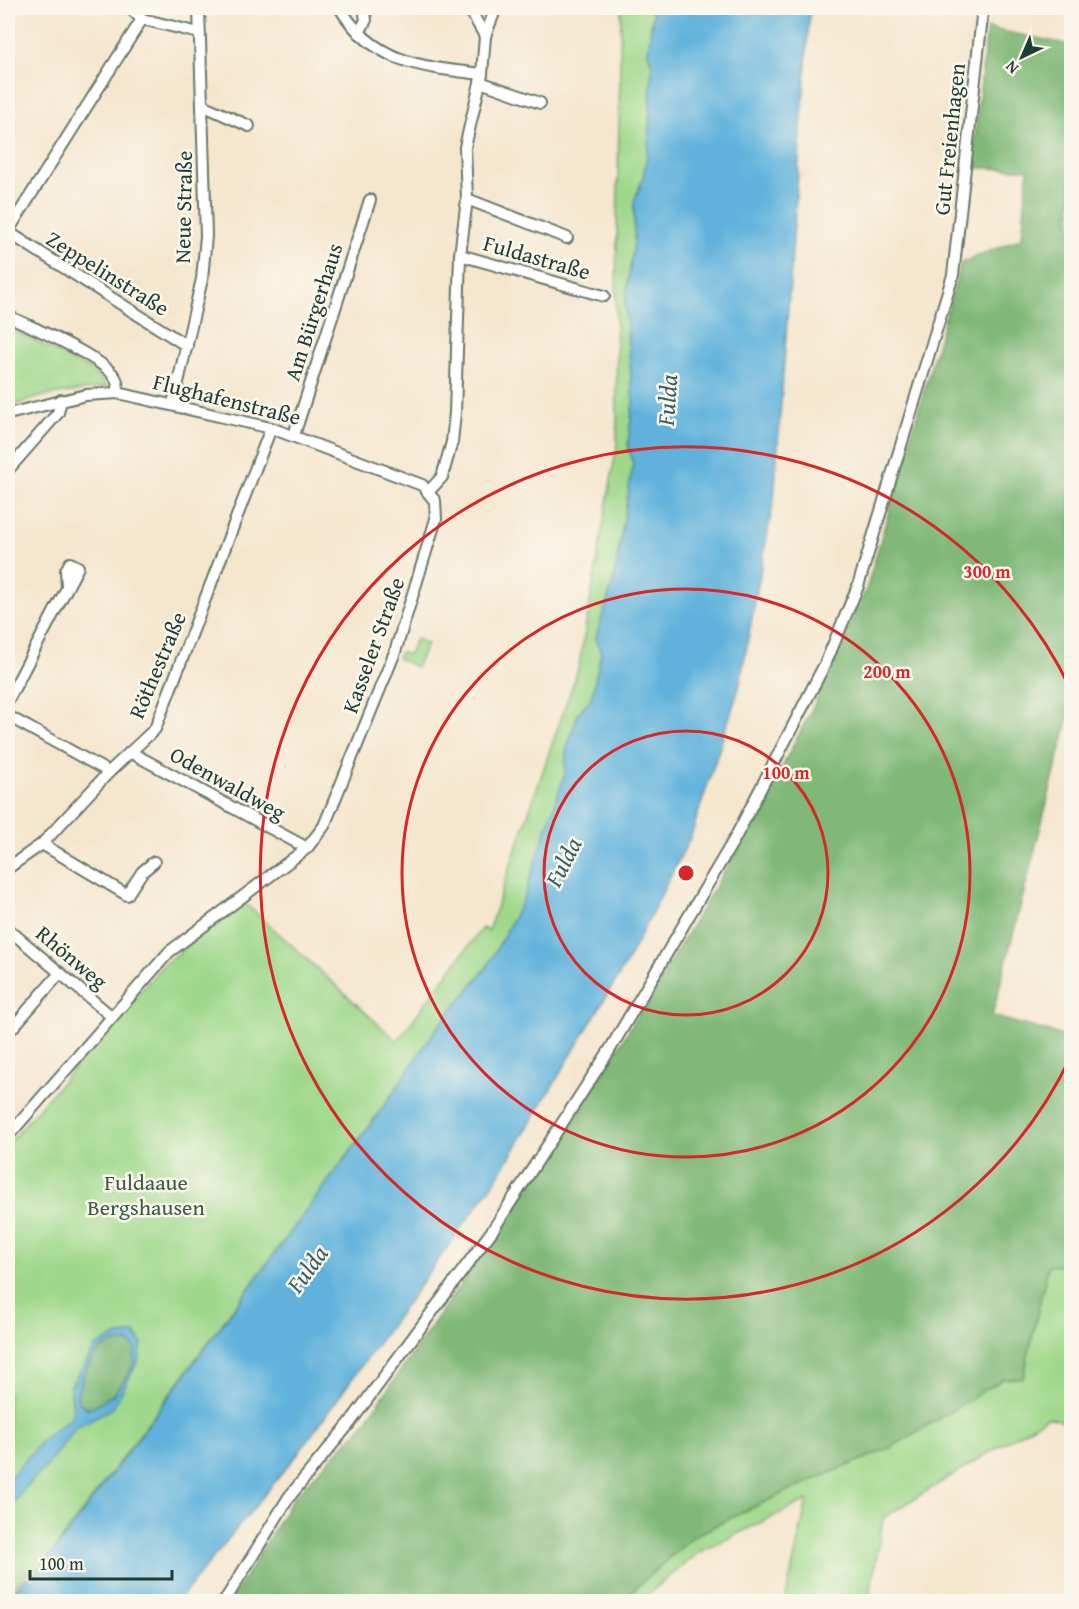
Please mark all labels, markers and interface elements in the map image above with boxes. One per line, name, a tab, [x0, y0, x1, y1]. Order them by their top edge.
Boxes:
north arrow	[992, 27, 1052, 87]
text: N	[999, 55, 1024, 80]
street label: Gut Freienhagen	[925, 61, 973, 217]
street label: Neue Straße	[166, 150, 200, 264]
street label: Zeppelinstraße	[40, 222, 176, 324]
street label: Fuldastraße	[480, 226, 594, 288]
street label: Am Bürgerhaus	[276, 239, 350, 385]
street label: Flughafenstraße	[150, 365, 304, 433]
water label: Fulda	[648, 373, 686, 428]
text: 300 m	[963, 558, 1011, 585]
street label: Kasseler Straße	[334, 573, 412, 717]
street label: Röthestraße	[120, 607, 194, 723]
text: 200 m	[863, 658, 911, 685]
street label: Odenwaldweg	[164, 738, 292, 828]
text: 100 m	[762, 759, 810, 786]
water label: Fulda	[535, 831, 590, 894]
centre of rings	[676, 863, 696, 883]
street label: Rhönweg	[29, 917, 115, 997]
park label: Fuldaaue Bergshausen	[87, 1166, 205, 1223]
water label: Fulda	[277, 1238, 336, 1301]
scale bar	[30, 1543, 172, 1581]
text: 100 m	[39, 1550, 84, 1577]

